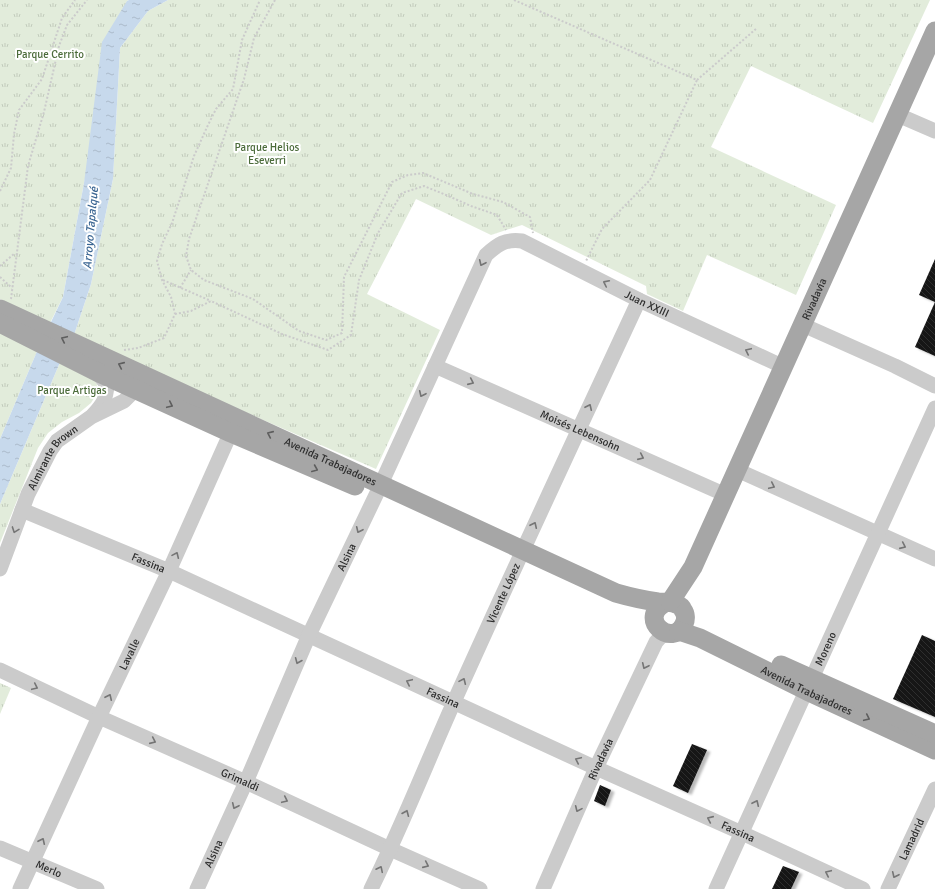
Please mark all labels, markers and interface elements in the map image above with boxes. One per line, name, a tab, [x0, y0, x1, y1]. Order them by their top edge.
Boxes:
park label: Parque Cerrito	[16, 48, 84, 61]
park label: Parque Helios Eseverri	[235, 141, 300, 167]
water label: Arroyo Tapalqué	[80, 185, 102, 270]
one-way arrow	[479, 258, 487, 266]
street label: Rivadavia	[799, 275, 829, 322]
one-way arrow	[602, 280, 610, 288]
street label: Juan XXIII	[623, 287, 671, 320]
one-way arrow	[61, 336, 68, 344]
one-way arrow	[745, 347, 752, 355]
one-way arrow	[118, 362, 126, 370]
one-way arrow	[466, 377, 474, 385]
park label: Parque Artigas	[37, 384, 107, 397]
one-way arrow	[419, 389, 427, 397]
one-way arrow	[166, 400, 173, 408]
one-way arrow	[584, 404, 592, 411]
street label: Moisés Lebensohn	[538, 407, 622, 454]
street label: Almirante Brown	[25, 422, 80, 492]
one-way arrow	[267, 431, 275, 439]
street label: Avenida Trabajadores	[282, 435, 379, 488]
one-way arrow	[637, 453, 644, 461]
one-way arrow	[310, 464, 318, 472]
one-way arrow	[768, 481, 776, 489]
one-way arrow	[529, 521, 537, 529]
one-way arrow	[11, 526, 19, 533]
one-way arrow	[356, 526, 364, 534]
street label: Alsina	[334, 541, 359, 573]
one-way arrow	[900, 541, 907, 549]
street label: Fassina	[130, 550, 168, 575]
one-way arrow	[171, 551, 179, 559]
street label: Vicente López	[484, 561, 523, 625]
street label: Moreno	[812, 630, 839, 668]
street label: Lavalle	[116, 636, 142, 672]
one-way arrow	[295, 657, 303, 664]
one-way arrow	[642, 662, 650, 669]
street label: Avenida Trabajadores	[759, 663, 855, 718]
one-way arrow	[458, 678, 466, 686]
one-way arrow	[406, 679, 414, 687]
one-way arrow	[31, 682, 39, 690]
street label: Fassina	[424, 684, 462, 711]
one-way arrow	[104, 694, 112, 702]
one-way arrow	[862, 713, 870, 721]
one-way arrow	[149, 736, 157, 744]
street label: Rivadavia	[585, 736, 616, 782]
one-way arrow	[575, 757, 582, 765]
street label: Grimaldi	[219, 765, 261, 794]
one-way arrow	[280, 795, 288, 803]
one-way arrow	[751, 799, 759, 807]
one-way arrow	[232, 801, 240, 809]
one-way arrow	[575, 805, 583, 813]
one-way arrow	[401, 810, 409, 817]
one-way arrow	[706, 815, 713, 823]
street label: Lamadrid	[896, 816, 927, 862]
street label: Fassina	[719, 818, 757, 845]
one-way arrow	[37, 837, 45, 845]
street label: Alsina	[201, 837, 225, 870]
street label: Merlo	[34, 857, 64, 880]
one-way arrow	[421, 860, 429, 868]
one-way arrow	[375, 866, 383, 873]
one-way arrow	[825, 870, 832, 878]
one-way arrow	[892, 870, 900, 878]

